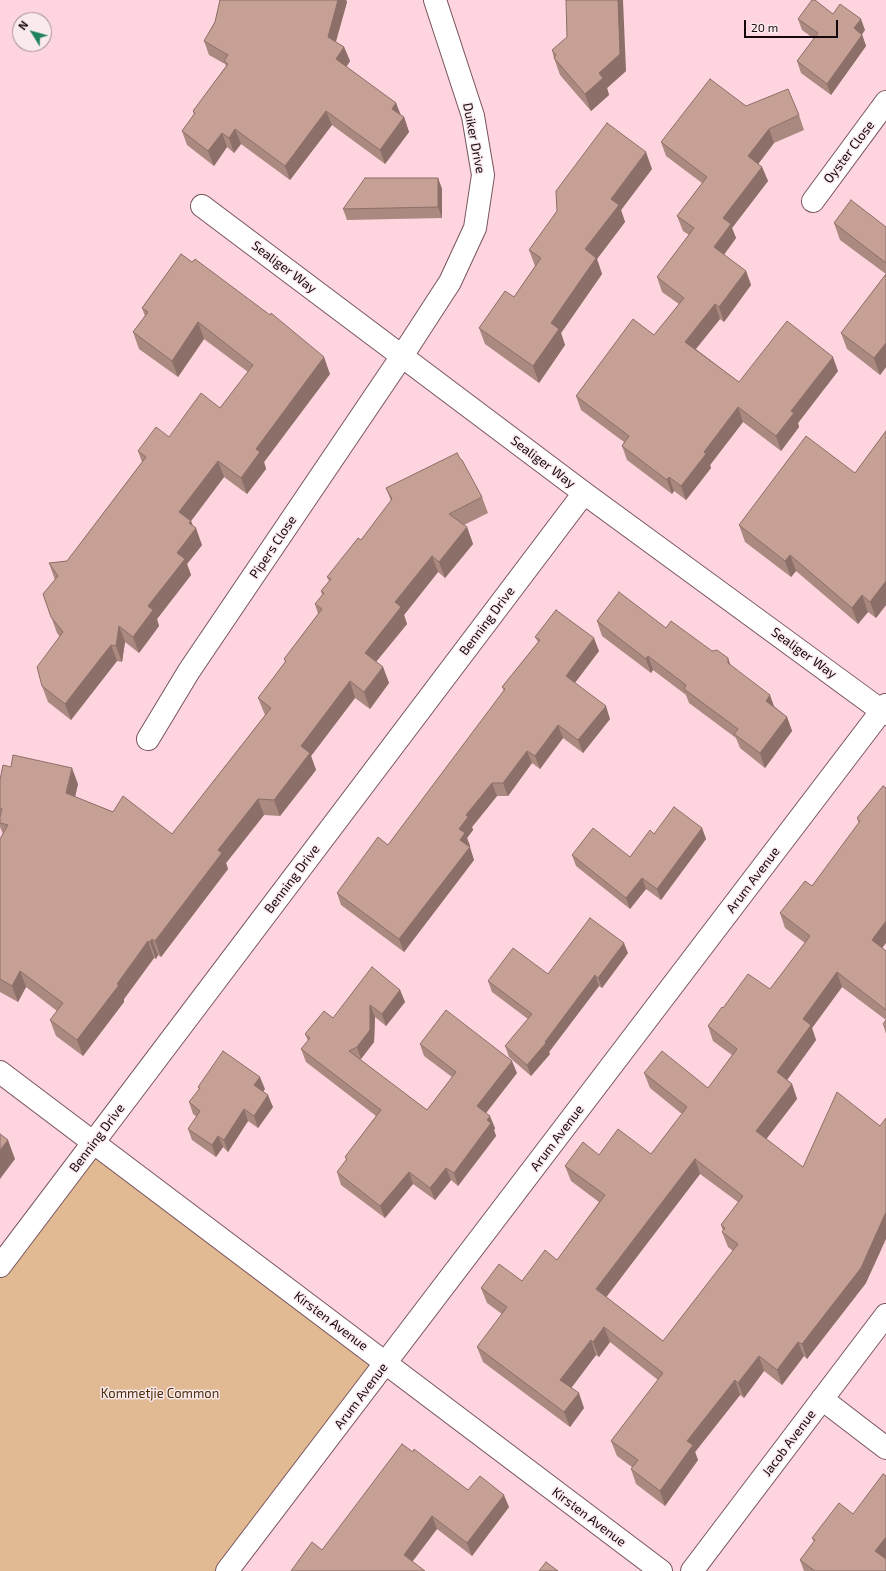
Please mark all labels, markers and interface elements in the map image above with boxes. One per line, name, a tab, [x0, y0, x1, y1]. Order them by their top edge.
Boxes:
north arrow	[12, 12, 52, 52]
scale bar	[746, 12, 840, 38]
text: N	[15, 18, 30, 32]
text: 20 m	[751, 20, 778, 34]
street label: Duiker Drive	[460, 101, 488, 175]
street label: Oyster Close	[820, 118, 878, 186]
street label: Sealiger Way	[249, 238, 319, 296]
street label: Sealiger Way	[508, 433, 578, 491]
street label: Pipers Close	[246, 513, 300, 581]
street label: Benning Drive	[456, 584, 518, 658]
street label: Sealiger Way	[768, 624, 840, 682]
street label: Benning Drive	[261, 842, 323, 916]
street label: Arum Avenue	[723, 844, 783, 916]
street label: Benning Drive	[66, 1101, 128, 1175]
street label: Arum Avenue	[527, 1102, 587, 1174]
street label: Kirsten Avenue	[291, 1288, 371, 1354]
street label: Arum Avenue	[331, 1360, 391, 1432]
park label: Kommetjie Common	[101, 1386, 219, 1402]
street label: Jacob Avenue	[759, 1407, 819, 1479]
street label: Kirsten Avenue	[549, 1484, 629, 1550]

